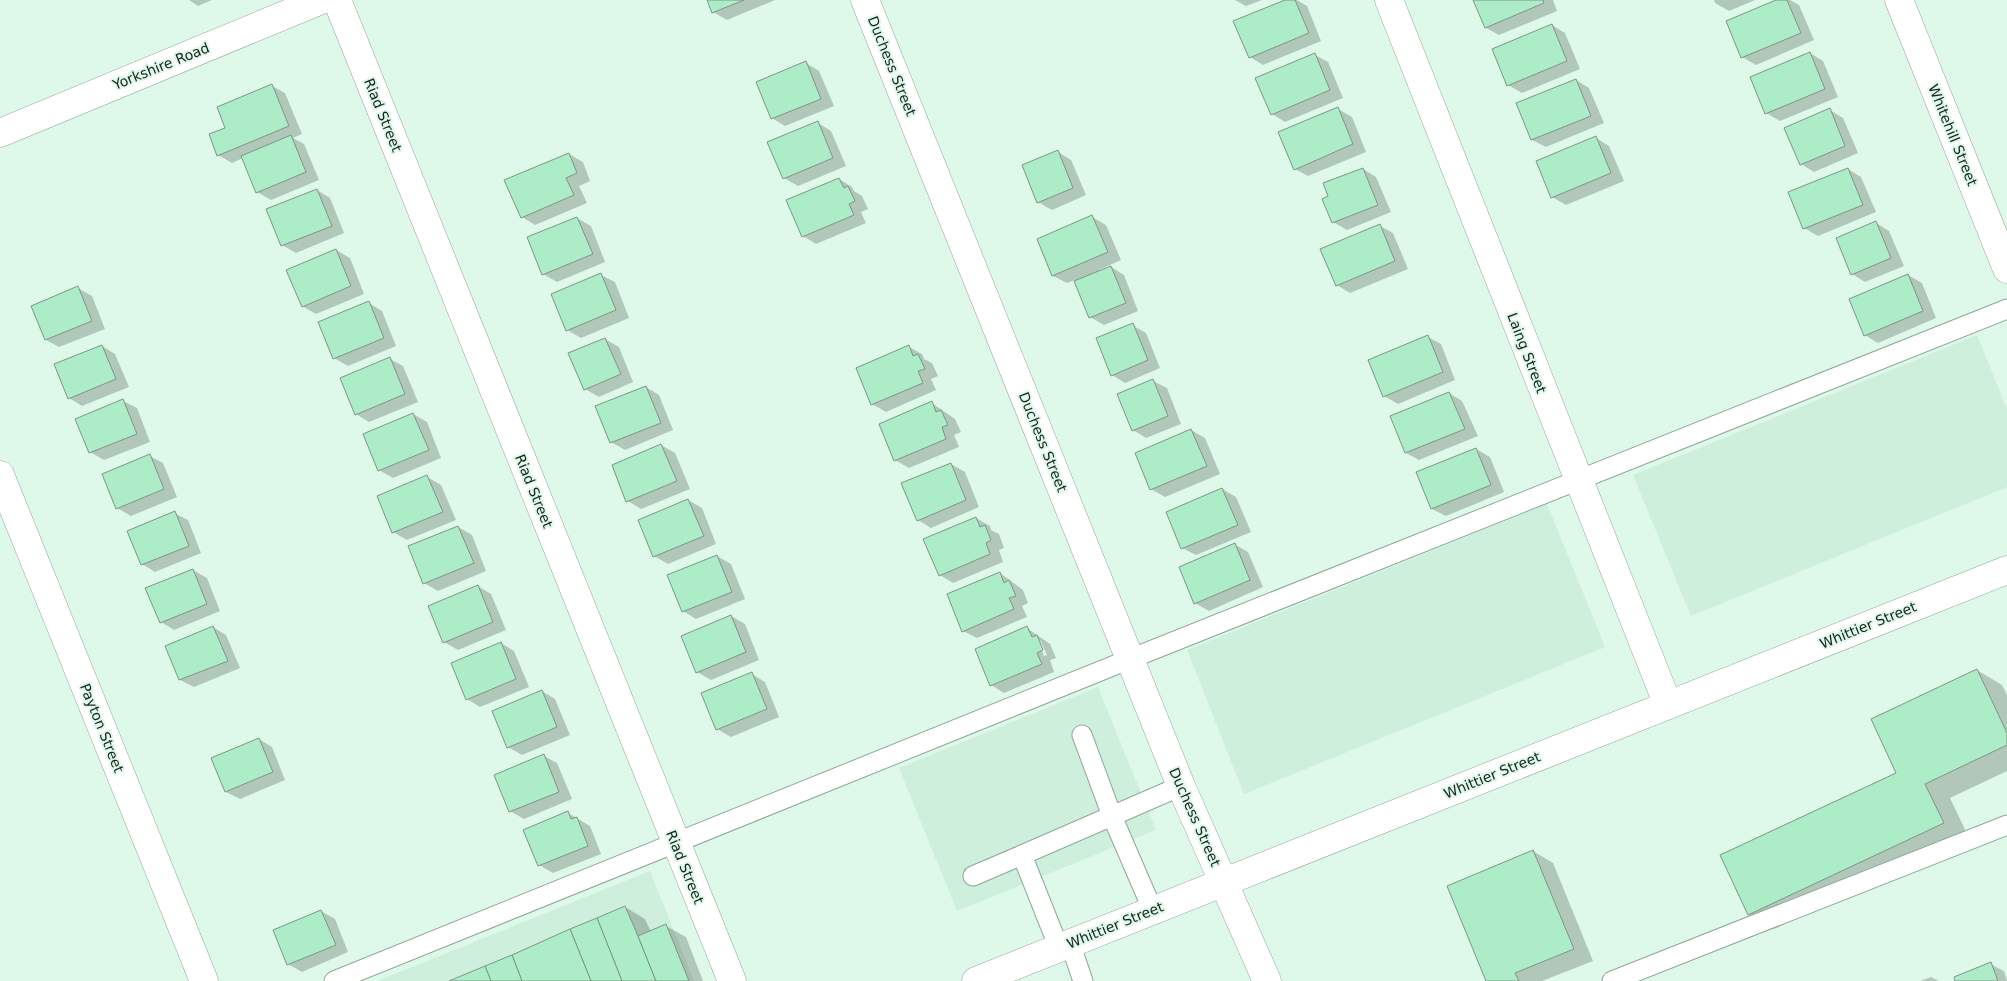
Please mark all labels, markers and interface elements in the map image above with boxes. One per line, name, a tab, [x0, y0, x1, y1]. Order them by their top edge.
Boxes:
street label: Duchess Street	[865, 14, 920, 119]
street label: Yorkshire Road	[109, 39, 212, 93]
street label: Riad Street	[361, 76, 405, 155]
street label: Whitehill Street	[1925, 82, 1981, 189]
street label: Laing Street	[1504, 310, 1550, 396]
street label: Duchess Street	[1016, 390, 1071, 495]
street label: Riad Street	[512, 452, 556, 531]
street label: Whittier Street	[1817, 598, 1919, 652]
street label: Payton Street	[77, 681, 127, 775]
street label: Whittier Street	[1441, 748, 1543, 802]
street label: Duchess Street	[1166, 765, 1224, 869]
street label: Riad Street	[663, 828, 707, 907]
street label: Whittier Street	[1064, 898, 1166, 952]

